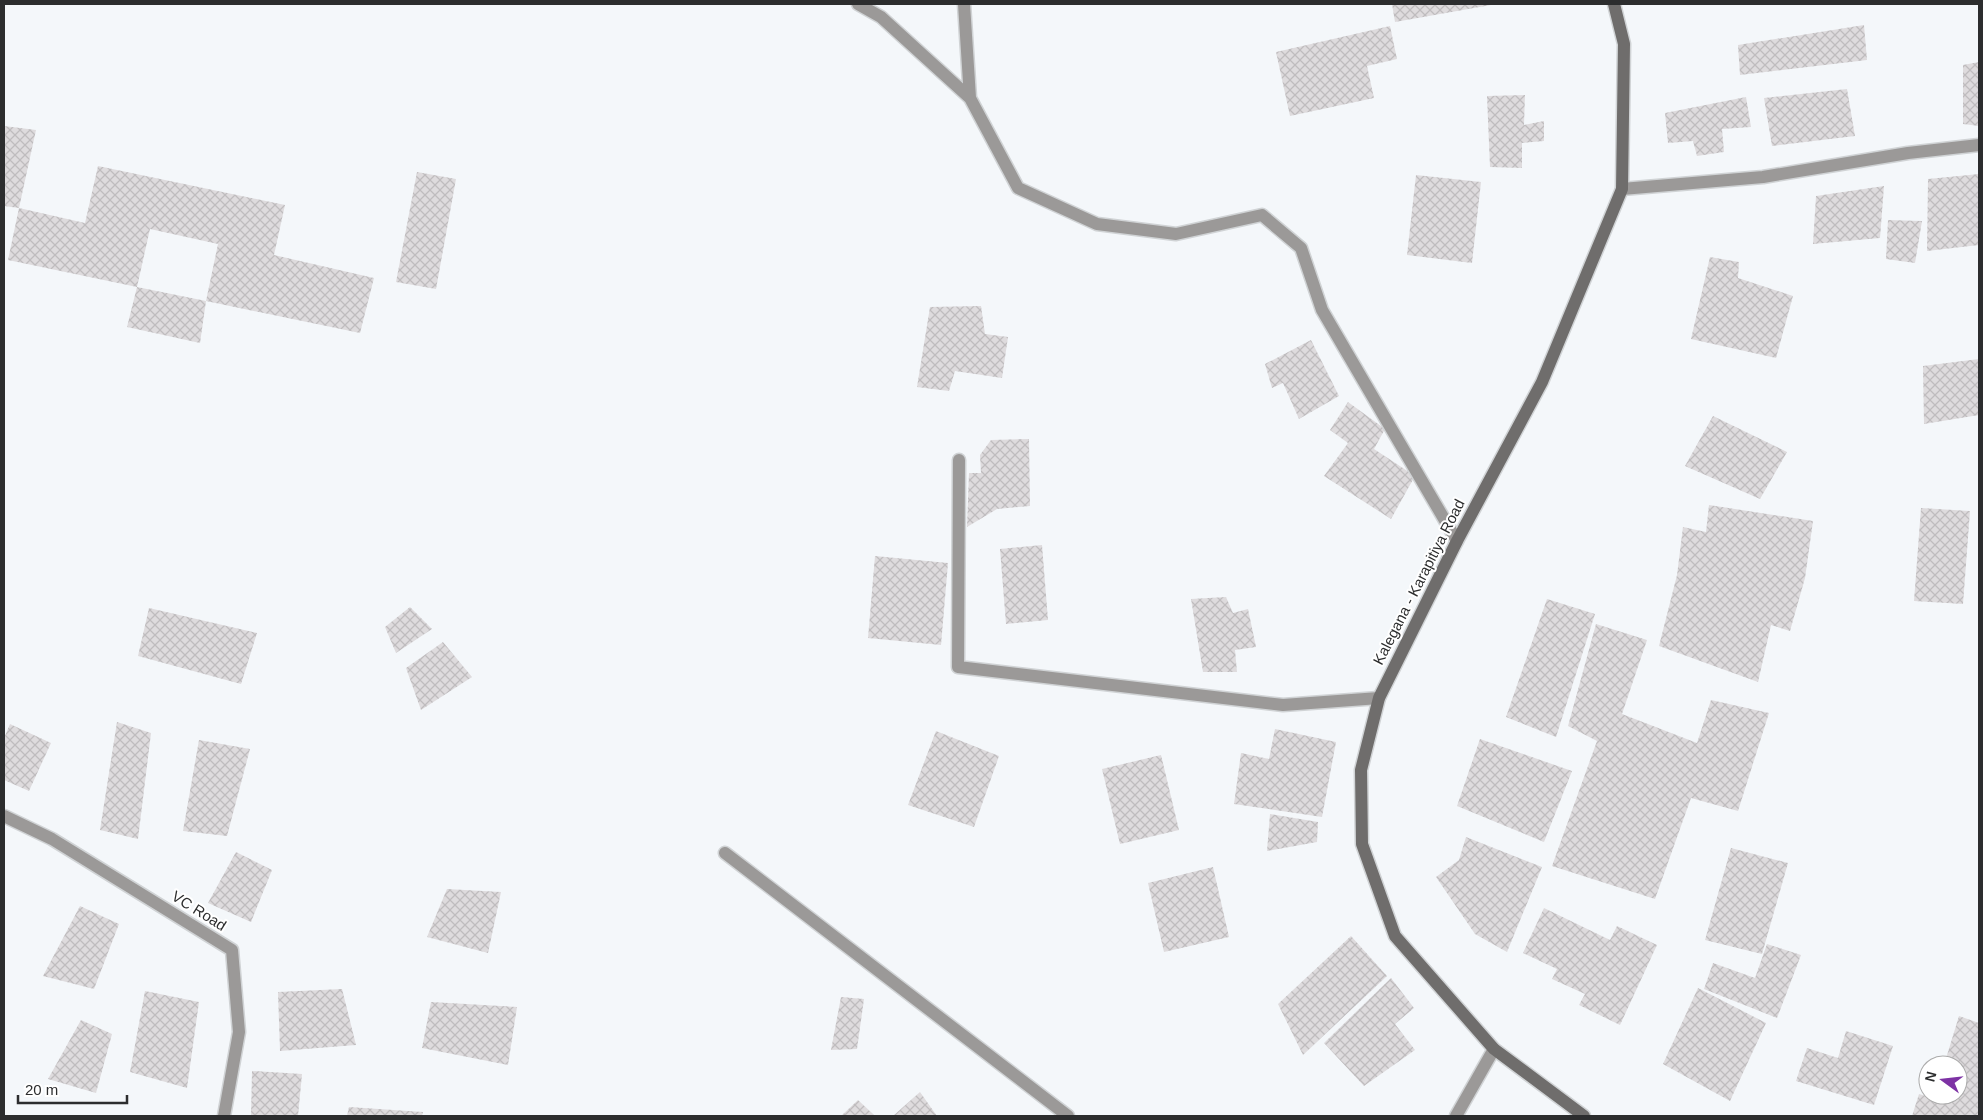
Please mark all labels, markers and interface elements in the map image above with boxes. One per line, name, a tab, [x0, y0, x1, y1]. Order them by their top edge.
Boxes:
street label: Kalegana - Karapitiya Road	[1369, 496, 1468, 667]
street label: VC Road	[169, 887, 230, 934]
north arrow	[1918, 1055, 1968, 1105]
text: N	[1921, 1070, 1939, 1084]
scale bar	[18, 1072, 126, 1104]
text: 20 m	[25, 1081, 58, 1098]

